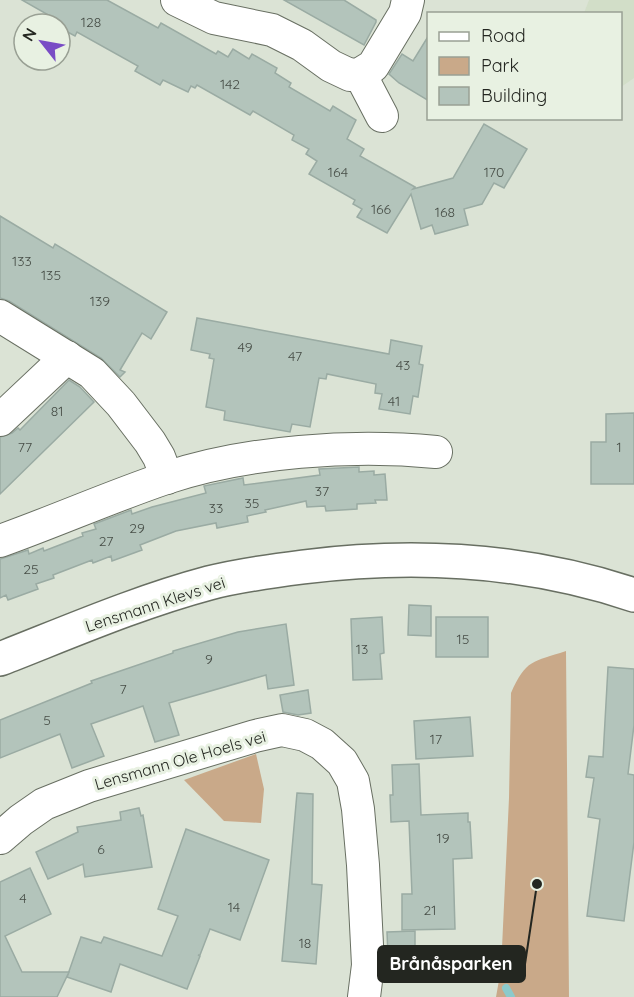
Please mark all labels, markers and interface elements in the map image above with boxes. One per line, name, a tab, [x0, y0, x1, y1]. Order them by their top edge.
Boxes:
north arrow	[12, 12, 72, 72]
legend	[427, 12, 622, 120]
house number: 128	[81, 13, 101, 31]
text: N	[18, 24, 41, 44]
text: Road	[481, 24, 526, 47]
text: Park	[481, 54, 519, 77]
house number: 142	[220, 75, 240, 93]
text: Building	[481, 84, 547, 107]
house number: 164	[328, 163, 348, 181]
house number: 170	[484, 163, 504, 181]
house number: 166	[371, 200, 392, 218]
house number: 168	[435, 203, 455, 221]
house number: 133	[12, 252, 32, 270]
house number: 135	[41, 266, 61, 284]
house number: 139	[90, 292, 110, 310]
house number: 49	[238, 338, 253, 356]
house number: 47	[288, 347, 302, 365]
house number: 43	[396, 356, 410, 374]
house number: 41	[388, 392, 400, 410]
house number: 81	[51, 402, 63, 420]
house number: 77	[18, 438, 32, 456]
house number: 1	[616, 438, 622, 456]
house number: 37	[315, 482, 329, 500]
house number: 35	[245, 494, 259, 512]
house number: 33	[209, 499, 223, 517]
house number: 29	[129, 519, 145, 537]
house number: 27	[99, 532, 113, 550]
house number: 25	[23, 560, 39, 578]
street label: Lensmann Klevs vei	[83, 572, 227, 636]
house number: 15	[457, 630, 469, 648]
house number: 13	[356, 640, 368, 658]
house number: 9	[205, 650, 213, 668]
house number: 7	[119, 680, 127, 698]
house number: 5	[43, 711, 51, 729]
street label: Lensmann Ole Hoels vei	[92, 726, 268, 794]
house number: 17	[430, 730, 442, 748]
house number: 19	[437, 829, 450, 847]
house number: 6	[97, 840, 105, 858]
house number: 4	[19, 889, 27, 907]
house number: 14	[228, 898, 240, 916]
house number: 21	[424, 901, 436, 919]
house number: 18	[299, 934, 311, 952]
callout: Brånåsparken	[378, 946, 525, 982]
text: Brånåsparken	[389, 952, 513, 975]

